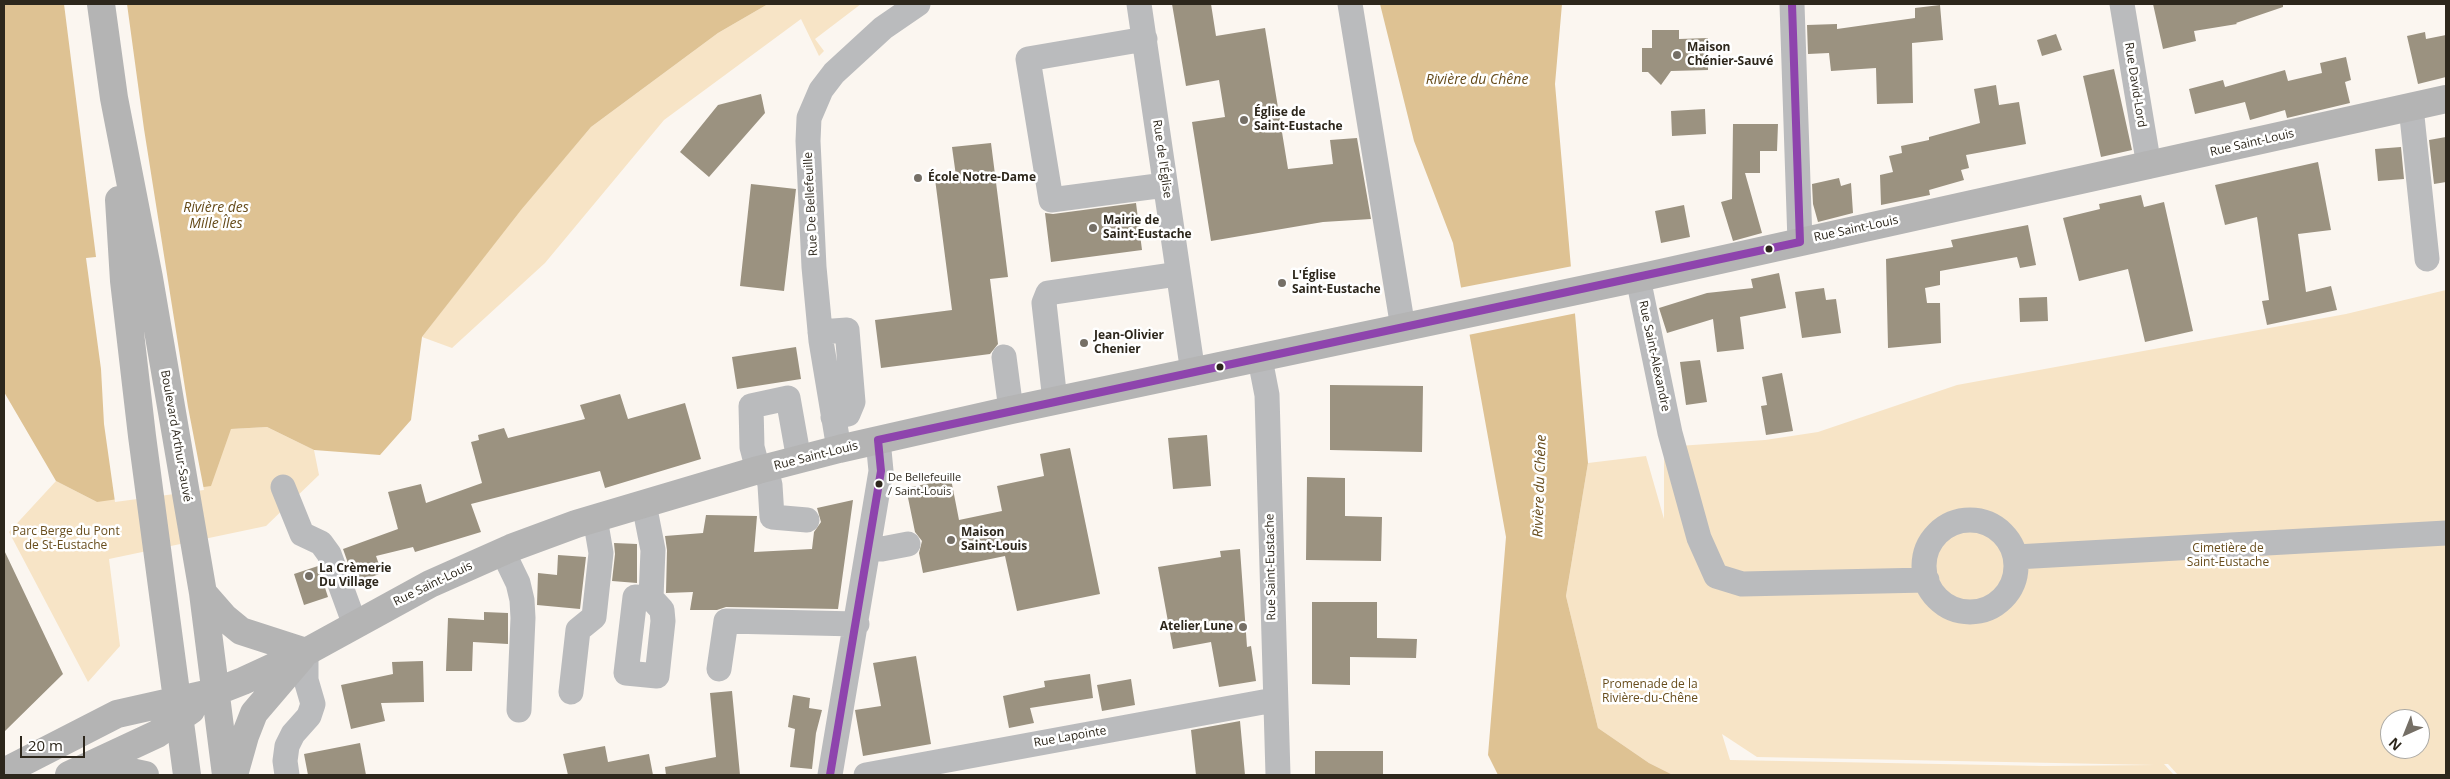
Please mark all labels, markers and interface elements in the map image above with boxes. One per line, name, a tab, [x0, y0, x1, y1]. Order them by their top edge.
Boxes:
place label: Maison Chénier-Sauvé	[1687, 41, 1773, 69]
street label: Rue David-Lord	[2121, 41, 2149, 129]
marker: Maison Chénier-Sauvé	[1671, 49, 1683, 61]
water label: Rivière du Chêne	[1426, 72, 1528, 88]
place label: Église de Saint-Eustache	[1254, 106, 1343, 134]
marker: Église de Saint-Eustache	[1238, 114, 1250, 126]
street label: Rue de l'Église	[1149, 119, 1175, 199]
street label: Rue Saint-Louis	[2208, 126, 2296, 160]
street label: Rue De Bellefeuille	[801, 151, 821, 257]
place label: École Notre-Dame	[928, 171, 1036, 185]
marker: École Notre-Dame	[912, 172, 924, 184]
water label: Rivière des Mille Îles	[183, 200, 249, 232]
street label: Rue Saint-Louis	[1812, 213, 1900, 245]
place label: Mairie de Saint-Eustache	[1103, 214, 1192, 242]
marker: Mairie de Saint-Eustache	[1087, 222, 1099, 234]
unlabelled marker	[1764, 244, 1774, 254]
place label: L'Église Saint-Eustache	[1292, 269, 1381, 297]
marker: L'Église Saint-Eustache	[1276, 277, 1288, 289]
street label: Rue Saint-Alexandre	[1635, 299, 1673, 413]
place label: Jean-Olivier Chenier	[1094, 329, 1164, 357]
marker: Jean-Olivier Chenier	[1078, 337, 1090, 349]
unlabelled marker	[1215, 362, 1225, 372]
street label: Boulevard Arthur-Sauvé	[157, 369, 195, 503]
water label: Rivière du Chêne	[1530, 434, 1550, 538]
street label: Rue Saint-Louis	[773, 439, 859, 473]
place label: De Bellefeuille / Saint-Louis	[888, 471, 961, 497]
marker: De Bellefeuille / Saint-Louis	[874, 479, 884, 489]
street label: Rue Saint-Eustache	[1263, 513, 1279, 621]
park label: Parc Berge du Pont de St-Eustache	[12, 525, 120, 553]
place label: Maison Saint-Louis	[961, 526, 1027, 554]
marker: Maison Saint-Louis	[945, 534, 957, 546]
park label: Cimetière de Saint-Eustache	[2187, 542, 2269, 570]
street label: Rue Saint-Louis	[391, 559, 475, 609]
place label: La Crèmerie Du Village	[319, 562, 391, 590]
marker: La Crèmerie Du Village	[303, 570, 315, 582]
place label: Atelier Lune	[1160, 620, 1233, 634]
marker: Atelier Lune	[1237, 621, 1249, 633]
park label: Promenade de la Rivière-du-Chêne	[1602, 678, 1698, 706]
north arrow	[2380, 709, 2430, 759]
street label: Rue Lapointe	[1033, 724, 1107, 750]
scale bar	[22, 726, 88, 758]
text: N	[2384, 734, 2406, 755]
text: 20 m	[28, 735, 63, 755]

